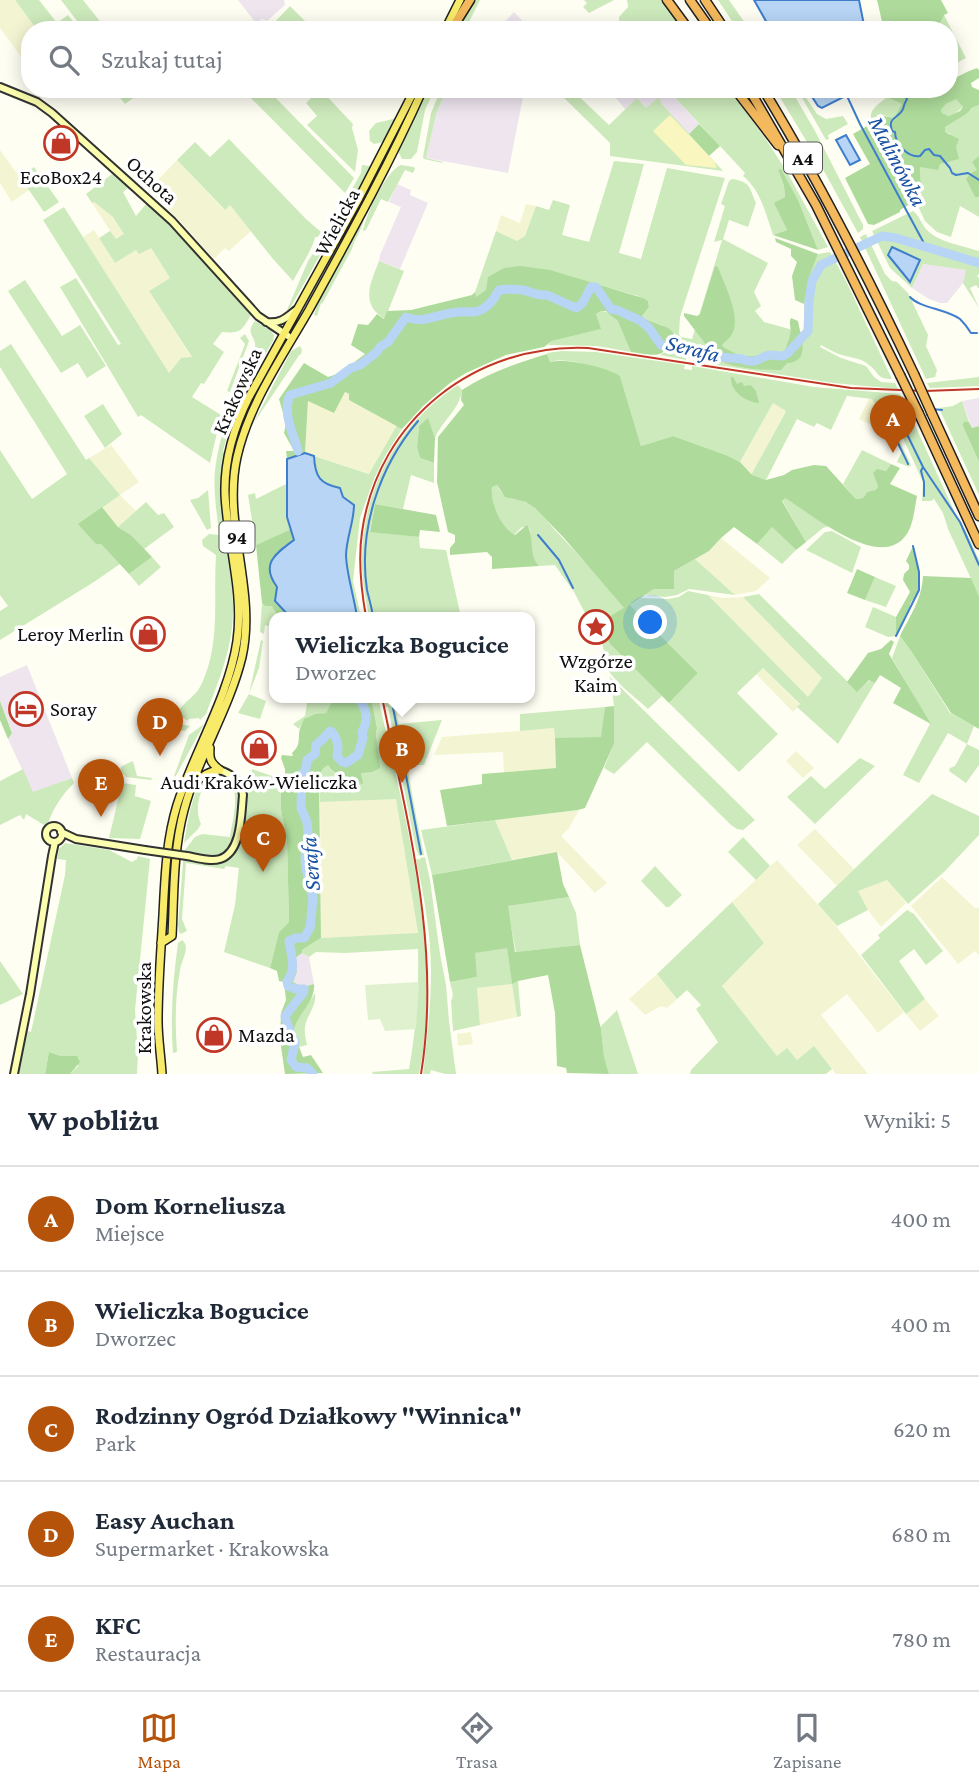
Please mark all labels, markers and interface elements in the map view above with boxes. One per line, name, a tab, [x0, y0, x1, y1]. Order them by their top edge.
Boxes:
search box	[21, 21, 958, 98]
icon: search	[45, 41, 83, 79]
text: Szukaj tutaj	[101, 45, 223, 74]
water label: Malinówka	[863, 110, 933, 211]
shop icon: EcoBox24	[42, 124, 80, 162]
road number: A4	[784, 142, 822, 174]
street label: Ochota	[121, 151, 183, 209]
place label: EcoBox24	[20, 165, 102, 189]
street label: Wielicka	[309, 184, 365, 260]
water label: Serafa	[663, 329, 723, 367]
street label: Krakowska	[207, 344, 267, 438]
pin: A	[870, 395, 916, 453]
road number: 94	[219, 522, 254, 552]
your location	[633, 605, 667, 639]
place icon: Wzgórze Kaim	[577, 608, 615, 646]
popup	[269, 612, 535, 703]
shop icon: Leroy Merlin	[129, 615, 167, 653]
place label: Leroy Merlin	[17, 622, 124, 646]
text: Wieliczka Bogucice	[295, 630, 509, 659]
place label: Wzgórze Kaim	[559, 649, 633, 697]
text: Dworzec	[295, 659, 376, 685]
hotel icon: Soray	[7, 690, 45, 728]
place label: Soray	[50, 697, 97, 721]
pin: D	[137, 698, 183, 756]
pin: B	[379, 725, 425, 783]
shop icon: Audi Kraków-Wieliczka	[240, 729, 278, 767]
pin: E	[78, 759, 124, 817]
place label: Audi Kraków-Wieliczka	[161, 770, 358, 794]
pin: C	[240, 814, 286, 872]
water label: Serafa	[295, 836, 325, 892]
street label: Krakowska	[132, 962, 156, 1054]
shop icon: Mazda	[195, 1016, 233, 1054]
place label: Mazda	[238, 1023, 295, 1047]
text: W pobliżu	[28, 1103, 159, 1136]
text: Wyniki: 5	[864, 1107, 951, 1133]
text: Dom Korneliusza	[95, 1191, 286, 1220]
text: A	[44, 1206, 58, 1232]
text: 400 m	[890, 1206, 951, 1232]
text: Miejsce	[95, 1220, 164, 1246]
text: Wieliczka Bogucice	[95, 1296, 309, 1325]
text: B	[44, 1311, 58, 1337]
text: 400 m	[890, 1311, 951, 1337]
text: Dworzec	[95, 1325, 176, 1351]
text: Rodzinny Ogród Działkowy "Winnica"	[95, 1401, 522, 1430]
text: C	[44, 1416, 58, 1442]
text: 620 m	[893, 1416, 951, 1442]
text: Park	[95, 1430, 136, 1456]
text: Easy Auchan	[95, 1506, 235, 1535]
text: D	[43, 1521, 59, 1547]
text: 680 m	[891, 1521, 951, 1547]
text: Supermarket · Krakowska	[95, 1535, 329, 1561]
text: KFC	[95, 1611, 141, 1640]
text: E	[44, 1626, 58, 1652]
text: 780 m	[892, 1626, 951, 1652]
text: Restauracja	[95, 1640, 201, 1666]
tab: Mapa	[138, 1709, 181, 1772]
tab: Trasa	[456, 1709, 498, 1772]
tab: Zapisane	[773, 1709, 841, 1772]

